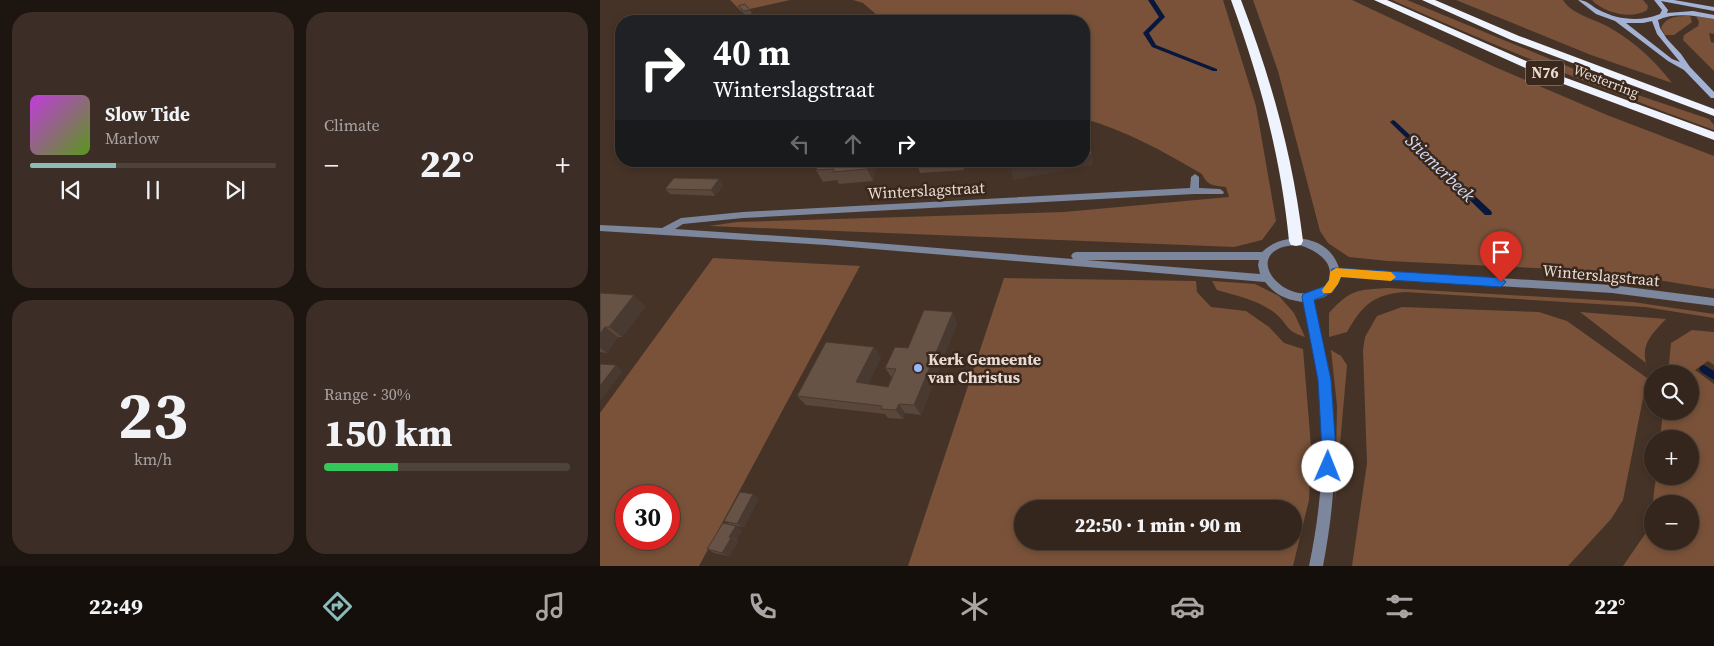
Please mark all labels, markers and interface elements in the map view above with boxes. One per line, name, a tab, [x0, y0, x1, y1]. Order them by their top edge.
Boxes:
text: 40 m	[713, 29, 790, 77]
icon: right	[630, 35, 695, 100]
street label: Westerring	[1570, 59, 1642, 103]
road number: N76	[1526, 60, 1564, 86]
text: Winterslagstraat	[713, 74, 874, 104]
text: Slow Tide	[105, 101, 190, 127]
text: Climate	[324, 114, 380, 136]
text: Marlow	[105, 127, 160, 149]
water label: Stiemerbeek	[1400, 128, 1481, 208]
icon: left	[786, 130, 814, 158]
icon: ahead	[839, 130, 867, 158]
icon: right	[892, 130, 920, 158]
text: 22°	[420, 138, 474, 190]
text: −	[324, 146, 339, 184]
text: +	[555, 146, 570, 184]
icon: previous	[57, 176, 85, 204]
icon: pause	[139, 176, 167, 204]
icon: next	[221, 176, 249, 204]
street label: Winterslagstraat	[867, 176, 986, 204]
pin	[1480, 231, 1522, 282]
icon: arrive	[1487, 238, 1515, 266]
street label: Winterslagstraat	[1542, 259, 1661, 291]
place label: Kerk Gemeente van Christus	[927, 348, 1041, 388]
marker: Kerk Gemeente van Christus	[912, 362, 924, 374]
map controls	[1644, 365, 1699, 550]
button: search	[1644, 365, 1699, 420]
text: 23	[118, 371, 188, 460]
text: Range · 30%	[324, 383, 411, 405]
text: 150 km	[324, 407, 452, 459]
button: +	[1644, 430, 1699, 485]
position arrow	[1301, 440, 1353, 492]
text: km/h	[134, 448, 172, 470]
speed limit sign: 30	[615, 485, 680, 550]
button: −	[1644, 495, 1699, 550]
text: 22:50 · 1 min · 90 m	[1075, 512, 1241, 538]
icon: directions	[320, 589, 355, 624]
icon: music	[533, 589, 568, 624]
icon: phone	[745, 589, 780, 624]
icon: climate	[957, 589, 992, 624]
icon: car	[1170, 589, 1205, 624]
icon: filters	[1382, 589, 1417, 624]
text: 22:49	[89, 591, 143, 621]
text: 22°	[1594, 591, 1625, 621]

